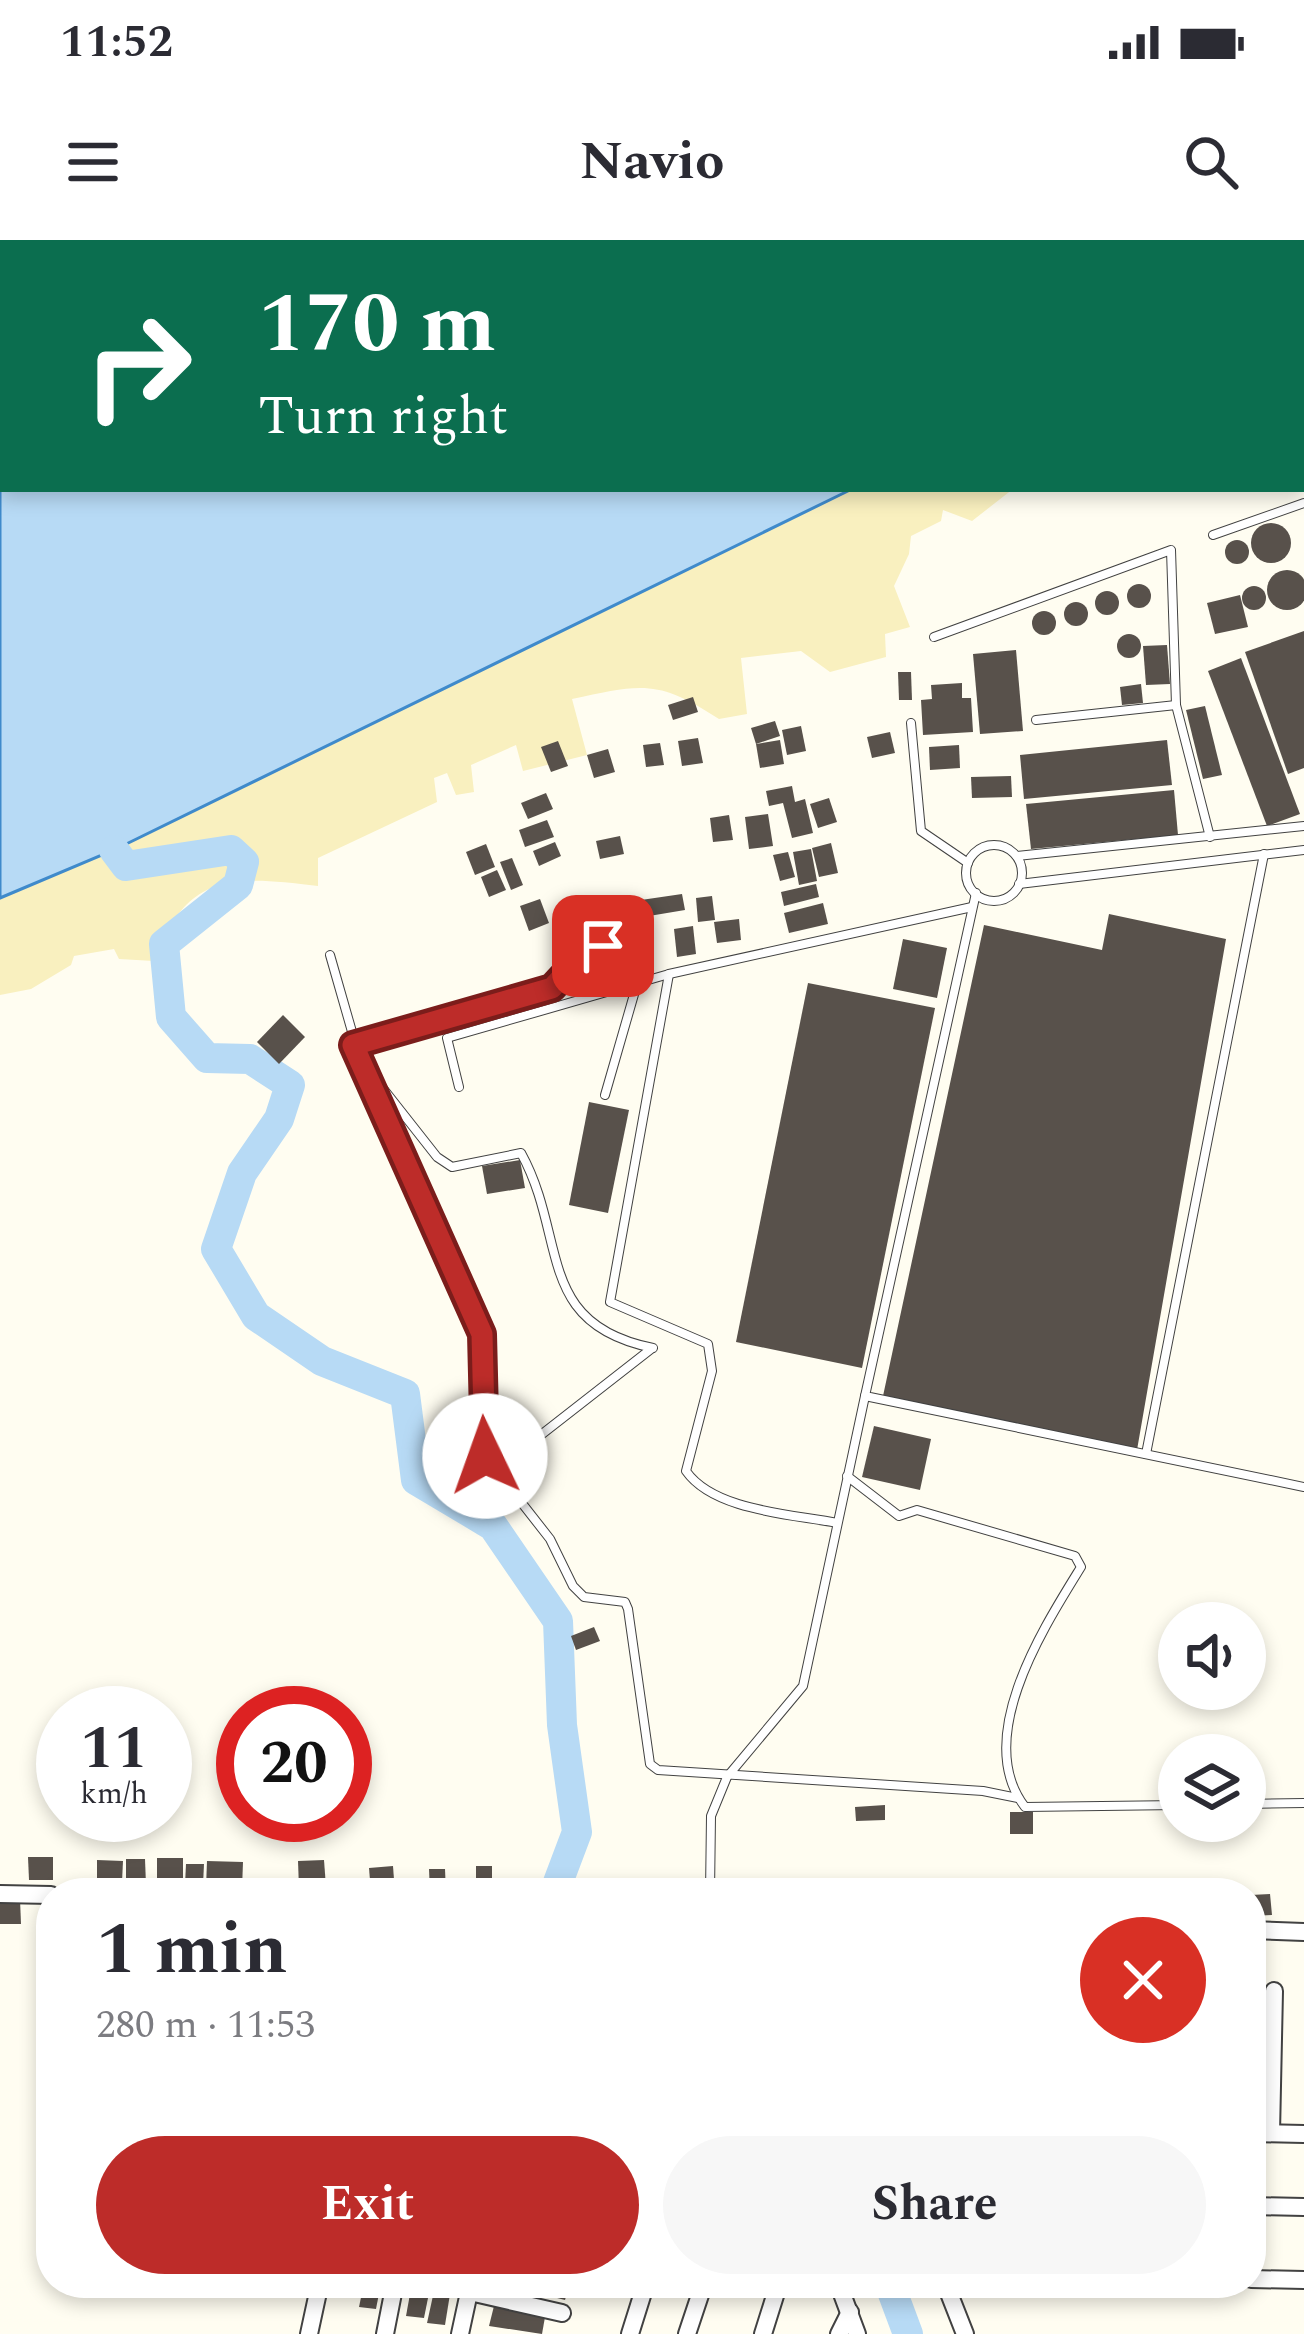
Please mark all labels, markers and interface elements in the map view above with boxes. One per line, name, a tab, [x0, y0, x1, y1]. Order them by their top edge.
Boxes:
text: 11:52	[60, 8, 173, 77]
text: Navio	[579, 121, 725, 203]
icon: menu	[60, 129, 126, 195]
icon: search	[1178, 129, 1244, 195]
text: 170 m	[258, 261, 496, 389]
icon: right	[60, 288, 216, 444]
text: Turn right	[258, 376, 508, 458]
pin	[552, 895, 654, 997]
icon: arrive	[570, 913, 636, 979]
position arrow	[422, 1393, 548, 1519]
map controls	[1158, 1602, 1266, 1842]
button: sound	[1158, 1602, 1266, 1710]
speed limit sign: 20	[216, 1686, 372, 1842]
text: 11	[80, 1703, 148, 1795]
button: layers	[1158, 1734, 1266, 1842]
text: km/h	[80, 1771, 148, 1817]
text: 1 min	[96, 1896, 288, 2005]
button: close	[1080, 1917, 1206, 2043]
text: 280 m · 11:53	[96, 1996, 315, 2055]
button: Exit	[96, 2136, 639, 2274]
button: Share	[663, 2136, 1206, 2274]

